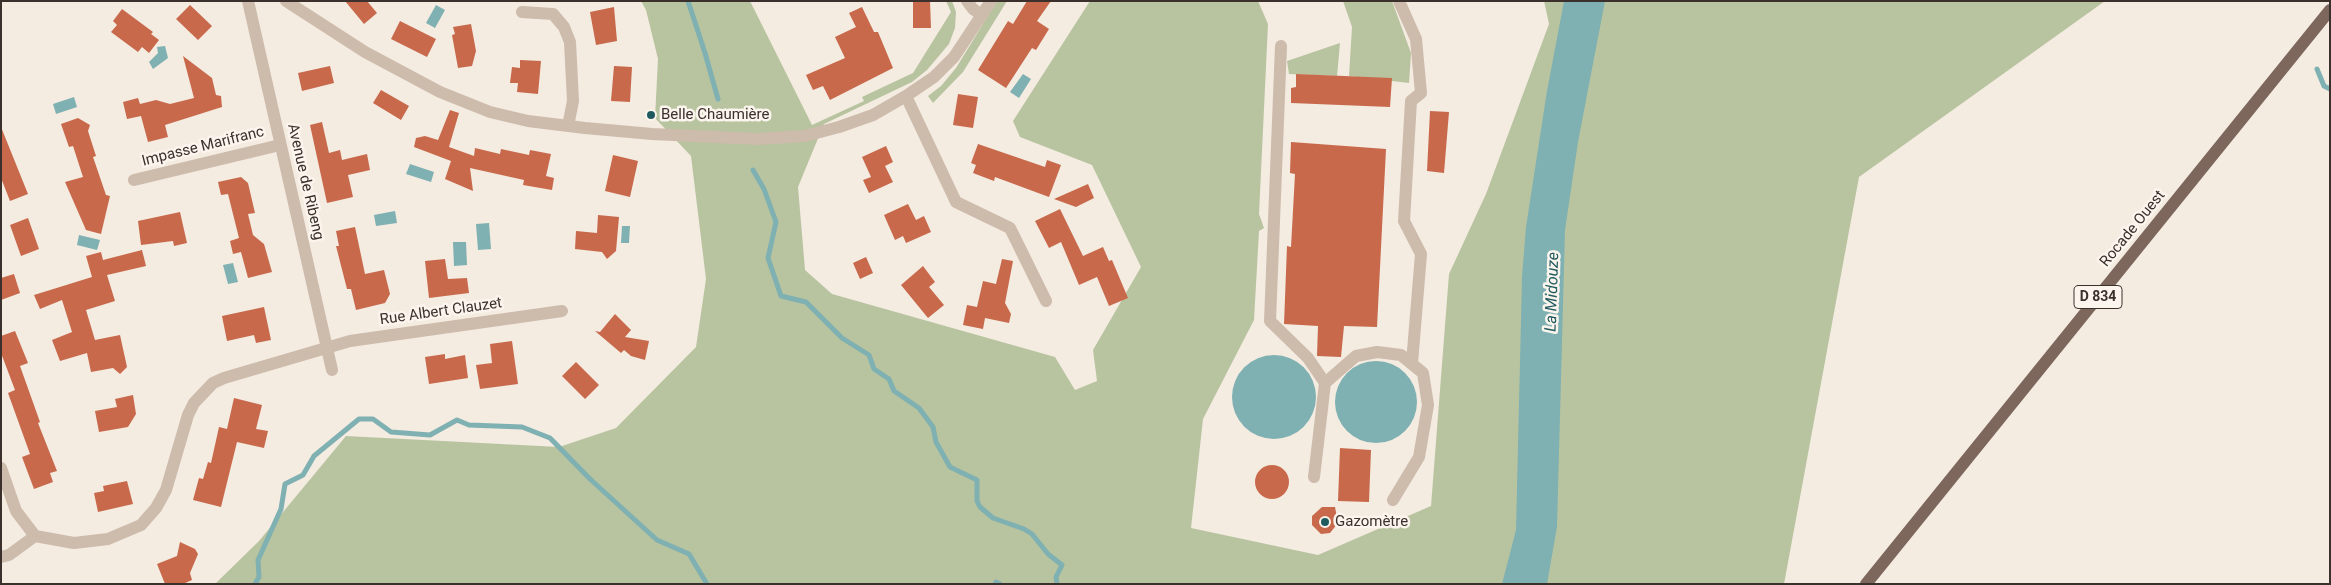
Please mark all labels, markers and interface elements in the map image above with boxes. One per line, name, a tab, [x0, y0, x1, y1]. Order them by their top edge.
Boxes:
place label: Belle Chaumière	[661, 106, 769, 124]
marker: Belle Chaumière	[645, 109, 657, 121]
street label: Avenue de Ribeng	[283, 122, 327, 242]
street label: Impasse Marifranc	[140, 123, 266, 171]
street label: Rocade Ouest	[2097, 187, 2169, 271]
water label: La Midouze	[1542, 252, 1564, 332]
road number: D 834	[2074, 286, 2122, 308]
street label: Rue Albert Clauzet	[379, 295, 503, 329]
place label: Gazomètre	[1335, 513, 1408, 531]
marker: Gazomètre	[1319, 516, 1331, 528]

